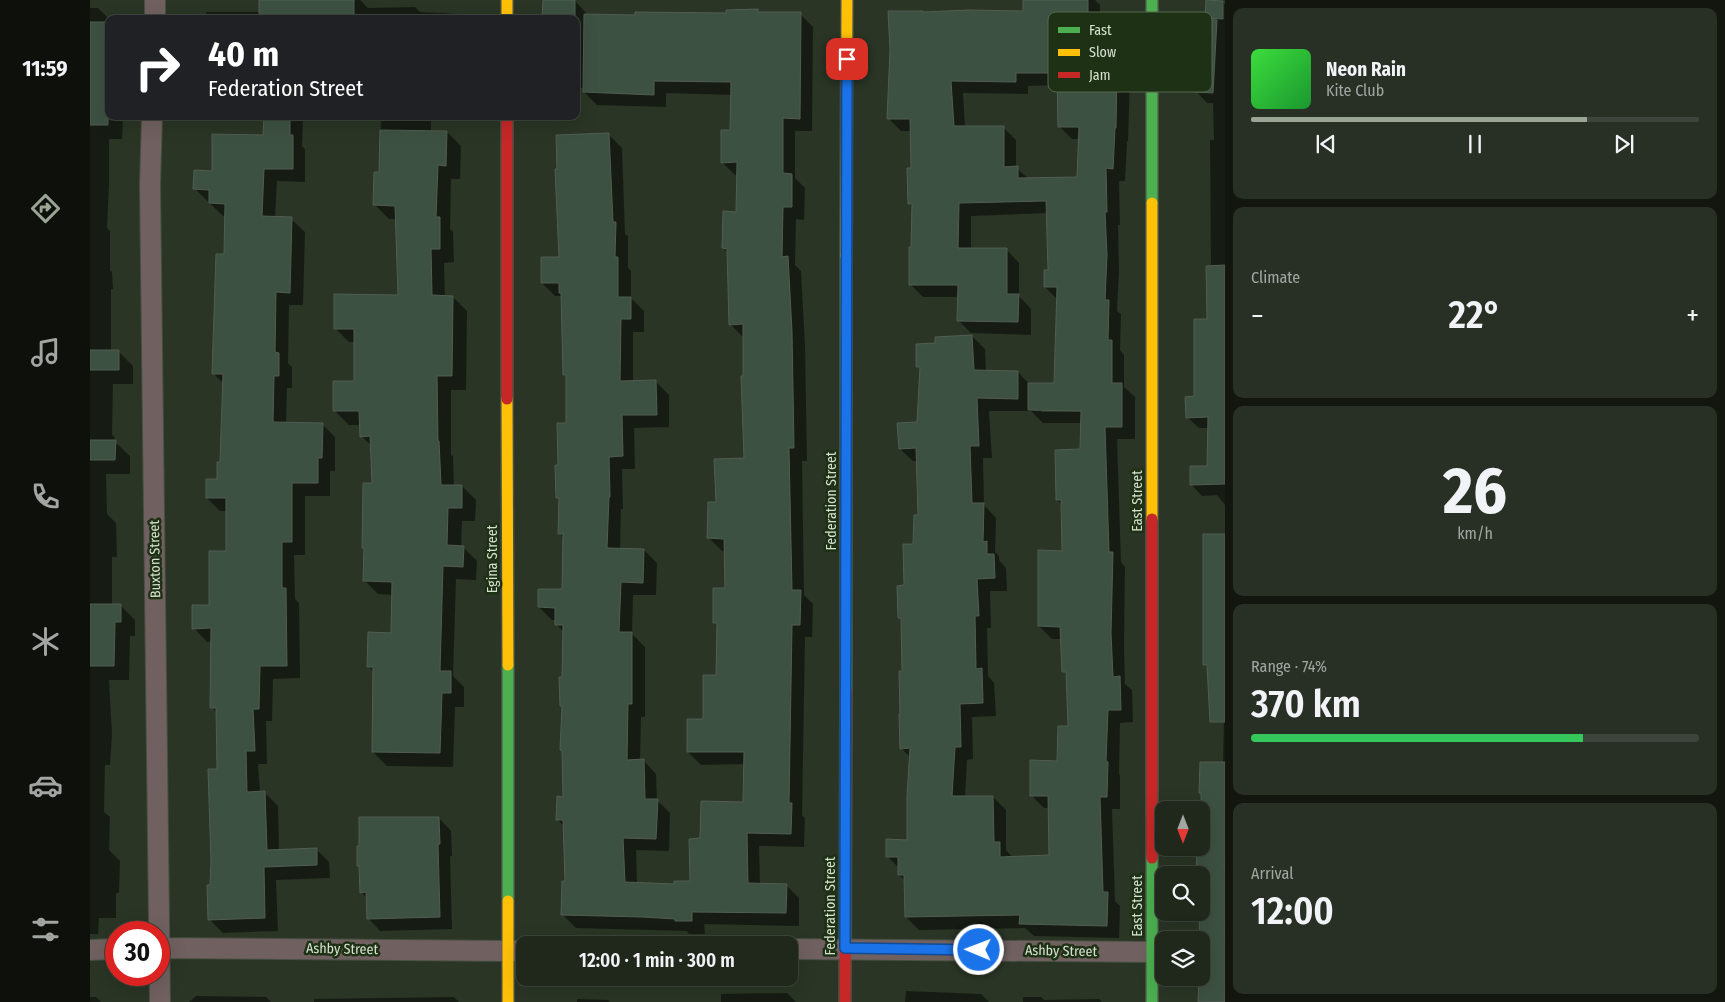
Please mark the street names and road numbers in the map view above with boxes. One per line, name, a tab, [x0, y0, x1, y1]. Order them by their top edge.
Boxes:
street label: Federation Street	[823, 451, 840, 550]
street label: East Street	[1129, 470, 1146, 532]
street label: Buxton Street	[146, 519, 164, 598]
street label: Egina Street	[484, 524, 501, 593]
street label: Federation Street	[822, 856, 839, 955]
street label: East Street	[1129, 875, 1146, 937]
street label: Ashby Street	[306, 940, 379, 958]
street label: Ashby Street	[1025, 942, 1098, 960]

